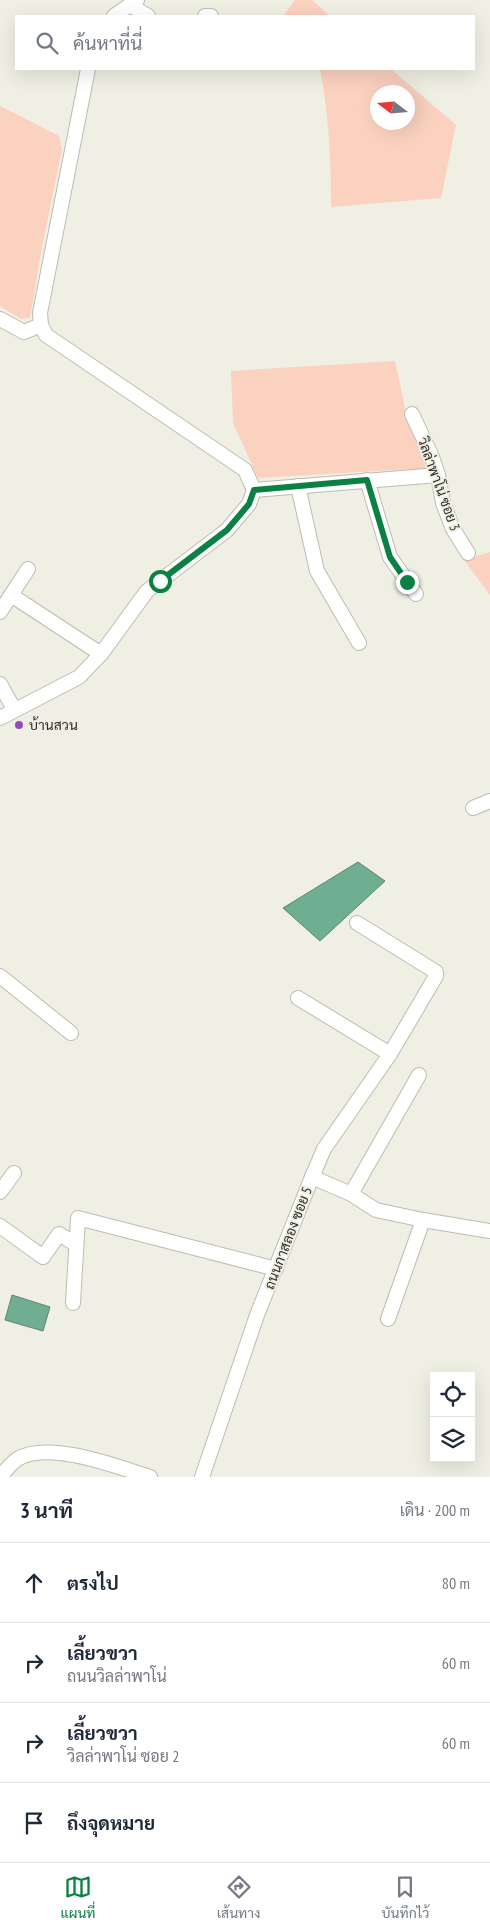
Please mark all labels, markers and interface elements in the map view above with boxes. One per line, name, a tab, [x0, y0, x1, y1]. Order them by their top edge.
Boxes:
search box	[15, 15, 475, 70]
icon: search	[33, 29, 61, 57]
text: ค้นหาที่นี่	[73, 31, 142, 55]
north arrow	[370, 85, 415, 130]
street label: วิลล่าพาโน่ ซอย 3	[413, 434, 464, 533]
route start	[149, 570, 172, 593]
route end	[396, 571, 419, 594]
place label: บ้านสวน	[29, 716, 78, 734]
marker: บ้านสวน	[13, 719, 25, 731]
street label: ถนนกาสลอง ซอย 5	[260, 1184, 316, 1292]
map controls	[430, 1372, 475, 1462]
button: locate	[430, 1372, 475, 1417]
button: layers	[430, 1417, 475, 1462]
text: 3 นาที	[20, 1497, 73, 1524]
text: เดิน · 200 m	[400, 1500, 470, 1520]
icon: ahead	[20, 1569, 48, 1597]
text: ตรงไป	[67, 1571, 119, 1595]
text: 80 m	[442, 1573, 470, 1593]
text: เลี้ยวขวา	[67, 1641, 138, 1665]
icon: right	[20, 1649, 48, 1677]
text: 60 m	[442, 1653, 470, 1673]
text: ถนนวิลล่าพาโน่	[67, 1666, 167, 1686]
text: เลี้ยวขวา	[67, 1721, 138, 1745]
icon: right	[20, 1729, 48, 1757]
text: 60 m	[442, 1733, 470, 1753]
text: วิลล่าพาโน่ ซอย 2	[67, 1746, 179, 1766]
icon: arrive	[20, 1809, 48, 1837]
text: ถึงจุดหมาย	[67, 1811, 155, 1835]
tab: แผนที่	[61, 1873, 96, 1922]
tab: เส้นทาง	[217, 1873, 260, 1922]
tab: บันทึกไว้	[382, 1873, 429, 1922]

